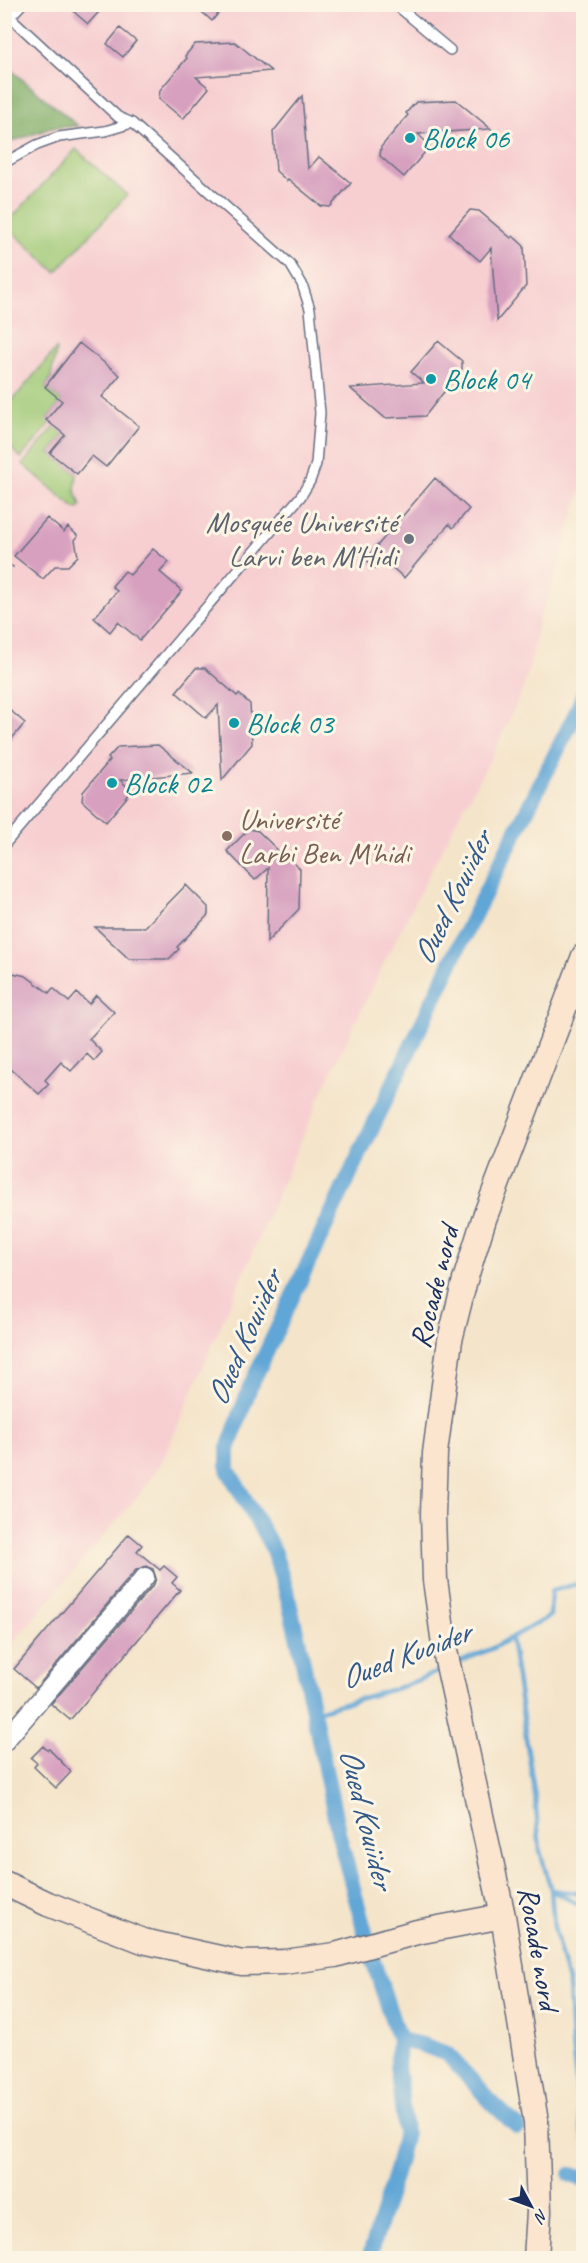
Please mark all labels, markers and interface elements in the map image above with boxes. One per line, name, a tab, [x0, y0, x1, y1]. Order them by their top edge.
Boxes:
place label: Block 06	[422, 119, 511, 157]
marker: Block 06	[403, 131, 417, 145]
place label: Block 04	[443, 360, 533, 398]
marker: Block 04	[424, 372, 438, 386]
place label: Mosquée Université Larvi ben M'Hidi	[206, 503, 401, 575]
marker: Mosquée Université Larvi ben M'Hidi	[402, 532, 416, 546]
place label: Block 03	[246, 704, 336, 742]
marker: Block 03	[227, 716, 241, 730]
place label: Block 02	[124, 764, 214, 802]
marker: Block 02	[105, 776, 119, 790]
place label: Université Larbi Ben M'hidi	[239, 800, 413, 872]
water label: Oued Kouiider	[402, 821, 504, 971]
marker: Université Larbi Ben M'hidi	[220, 829, 234, 843]
street label: Rocade nord	[400, 1218, 469, 1352]
water label: Oued Kouiider	[196, 1260, 294, 1412]
water label: Oued Kuoider	[334, 1610, 481, 1699]
water label: Oued Kouiider	[330, 1744, 405, 1897]
street label: Rocade nord	[509, 1883, 569, 2017]
north arrow	[501, 2176, 561, 2236]
text: N	[529, 2205, 552, 2228]

